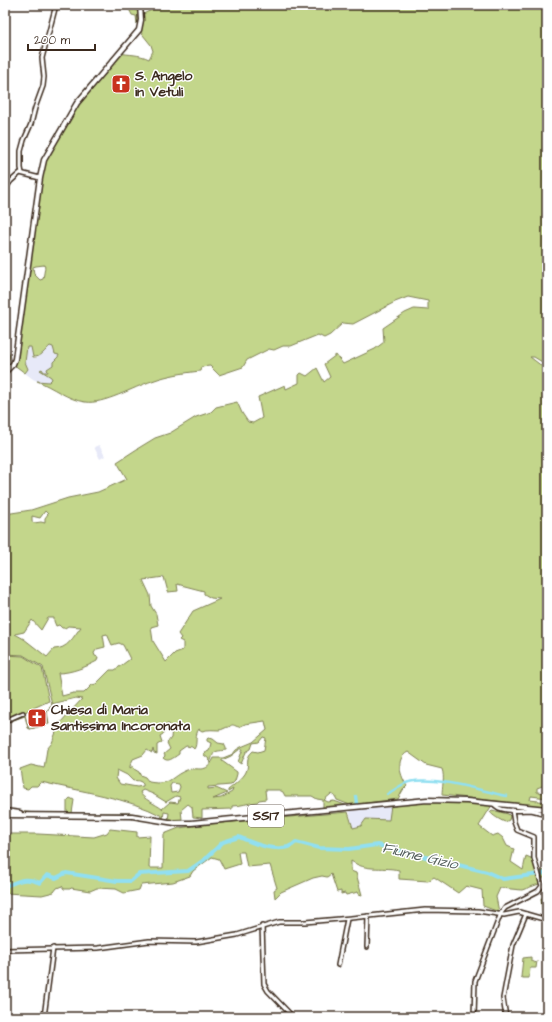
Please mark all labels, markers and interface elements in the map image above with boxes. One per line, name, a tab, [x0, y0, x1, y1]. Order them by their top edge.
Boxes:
scale bar	[28, 26, 95, 52]
text: 200 m	[34, 32, 71, 49]
place label: S. Angelo in Vetuli	[134, 66, 193, 102]
church icon: S. Angelo in Vetuli	[110, 73, 132, 95]
place label: Chiesa di Maria Santissima Incoronata	[50, 700, 191, 736]
church icon: Chiesa di Maria Santissima Incoronata	[26, 707, 48, 729]
road number: SS17	[248, 805, 284, 827]
water label: Fiume Gizio	[380, 837, 461, 875]

